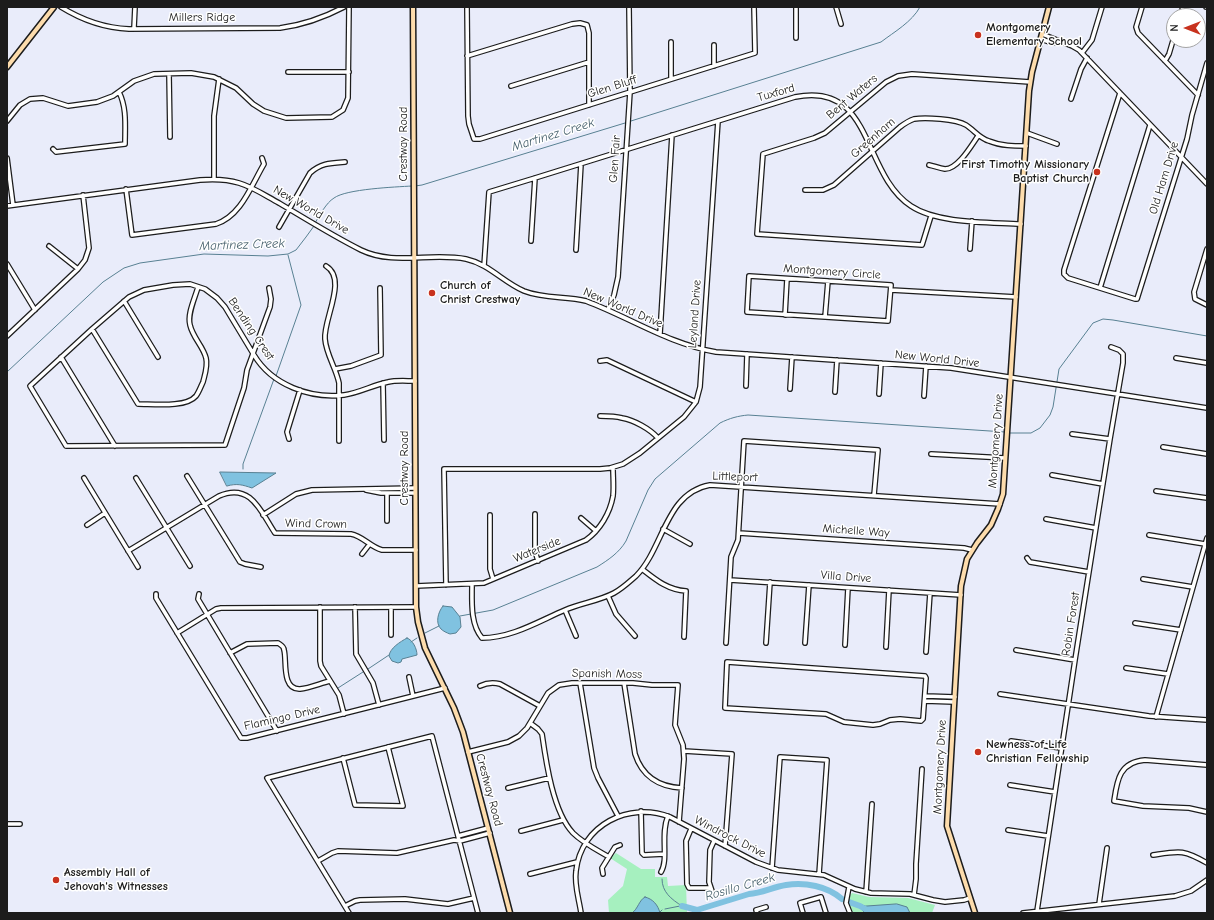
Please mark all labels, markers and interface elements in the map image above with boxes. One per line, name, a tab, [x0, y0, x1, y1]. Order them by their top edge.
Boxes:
north arrow	[1166, 8, 1206, 48]
street label: Millers Ridge	[169, 11, 235, 25]
place label: Montgomery Elementary School	[986, 21, 1082, 49]
text: N	[1168, 24, 1181, 32]
marker: Montgomery Elementary School	[973, 30, 983, 40]
street label: Bent Waters	[824, 72, 880, 122]
street label: Glen Bluff	[586, 73, 638, 101]
street label: Tuxford	[756, 81, 796, 105]
street label: Crestway Road	[397, 107, 411, 181]
water label: Martinez Creek	[510, 115, 596, 155]
street label: Greenham	[848, 115, 898, 161]
street label: Glen Fair	[606, 135, 624, 183]
street label: Old Ham Drive	[1146, 140, 1182, 216]
place label: First Timothy Missionary Baptist Church	[961, 158, 1089, 186]
marker: First Timothy Missionary Baptist Church	[1092, 167, 1102, 177]
street label: New World Drive	[271, 183, 351, 237]
water label: Martinez Creek	[199, 236, 285, 254]
street label: Montgomery Circle	[783, 261, 881, 283]
place label: Church of Christ Crestway	[440, 279, 520, 307]
street label: Leyland Drive	[685, 279, 705, 349]
street label: New World Drive	[581, 285, 665, 331]
marker: Church of Christ Crestway	[427, 288, 437, 298]
street label: Bending Crest	[225, 295, 277, 363]
street label: New World Drive	[894, 347, 980, 371]
street label: Montgomery Drive	[986, 393, 1006, 489]
street label: Crestway Road	[398, 431, 412, 505]
street label: Littleport	[712, 469, 758, 485]
street label: Wind Crown	[285, 516, 347, 532]
street label: Michelle Way	[822, 521, 890, 541]
street label: Waterside	[511, 534, 563, 566]
street label: Villa Drive	[820, 568, 872, 586]
street label: Robin Forest	[1059, 591, 1083, 657]
street label: Spanish Moss	[572, 666, 642, 682]
street label: Flamingo Drive	[243, 702, 321, 734]
street label: Montgomery Drive	[930, 719, 950, 815]
place label: Newness of Life Christian Fellowship	[986, 738, 1089, 766]
marker: Newness of Life Christian Fellowship	[973, 747, 983, 757]
street label: Crestway Road	[472, 752, 506, 828]
street label: Windrock Drive	[692, 813, 768, 861]
place label: Assembly Hall of Jehovah's Witnesses	[64, 866, 168, 894]
water label: Rosillo Creek	[703, 870, 777, 904]
marker: Assembly Hall of Jehovah's Witnesses	[51, 875, 61, 885]

